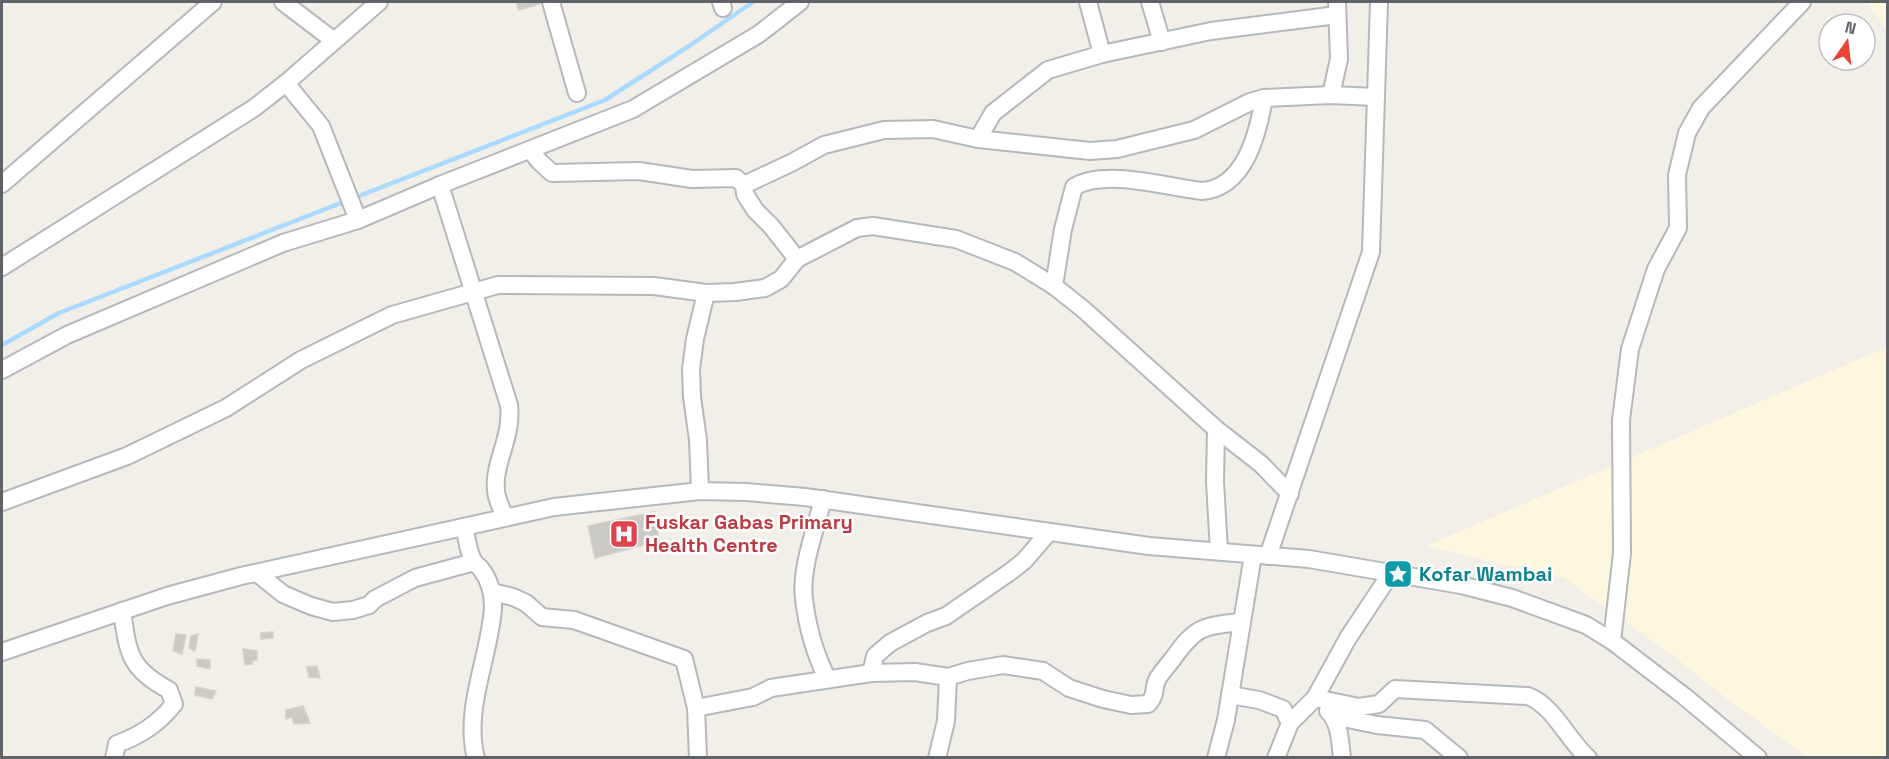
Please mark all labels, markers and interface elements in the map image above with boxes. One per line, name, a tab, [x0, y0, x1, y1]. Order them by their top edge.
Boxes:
north arrow	[1817, 12, 1877, 72]
text: N	[1843, 16, 1858, 39]
place label: Fuskar Gabas Primary Health Centre	[645, 509, 853, 558]
hospital icon: Fuskar Gabas Primary Health Centre	[608, 518, 640, 550]
place icon: Kofar Wambai	[1382, 558, 1414, 590]
place label: Kofar Wambai	[1419, 561, 1552, 587]

